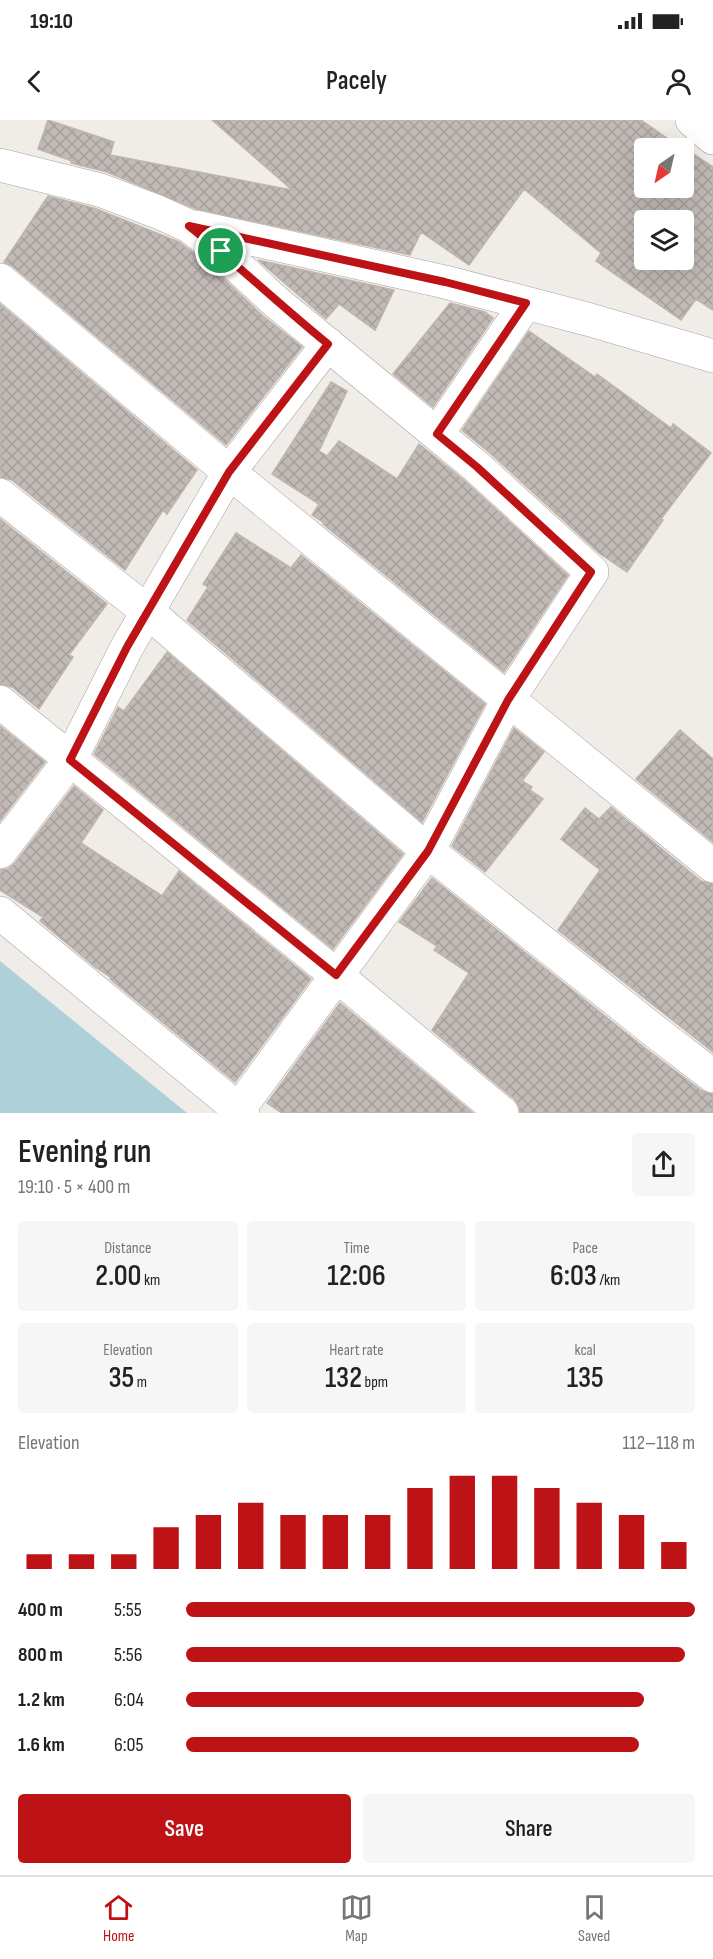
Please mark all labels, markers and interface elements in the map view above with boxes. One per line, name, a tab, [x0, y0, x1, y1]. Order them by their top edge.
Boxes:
text: 19:10	[30, 8, 73, 35]
icon: back	[18, 65, 51, 98]
text: Pacely	[326, 65, 387, 97]
icon: person	[662, 65, 695, 98]
north arrow	[634, 138, 694, 198]
map controls	[634, 138, 694, 270]
button: layers	[634, 210, 694, 270]
pin	[195, 225, 246, 276]
icon: arrive	[204, 234, 237, 267]
text: Evening run	[18, 1132, 152, 1172]
button: share	[632, 1133, 695, 1196]
text: 19:10 · 5 × 400 m	[18, 1175, 130, 1199]
text: Distance	[104, 1239, 151, 1258]
text: Time	[343, 1239, 370, 1258]
text: Pace	[572, 1239, 598, 1258]
text: 2.00	[95, 1258, 141, 1294]
text: 12:06	[327, 1258, 386, 1294]
text: 6:03	[550, 1258, 597, 1294]
text: km	[141, 1271, 160, 1290]
text: /km	[597, 1271, 620, 1290]
text: Elevation	[103, 1341, 153, 1360]
text: Heart rate	[329, 1341, 384, 1360]
text: kcal	[575, 1341, 596, 1360]
text: 35	[109, 1360, 134, 1396]
text: 132	[325, 1360, 362, 1396]
text: 135	[567, 1360, 604, 1396]
text: m	[134, 1373, 147, 1392]
text: bpm	[362, 1373, 388, 1392]
text: Elevation	[18, 1431, 80, 1455]
text: 112–118 m	[623, 1431, 695, 1455]
text: 400 m	[18, 1598, 63, 1622]
text: 5:55	[114, 1598, 142, 1622]
text: 800 m	[18, 1643, 63, 1667]
text: 5:56	[114, 1643, 143, 1667]
text: 1.2 km	[18, 1688, 65, 1712]
text: 6:04	[114, 1688, 144, 1712]
text: 1.6 km	[18, 1733, 65, 1757]
text: 6:05	[114, 1733, 143, 1757]
button: Save	[18, 1794, 351, 1863]
button: Share	[363, 1794, 695, 1863]
tab: Home	[102, 1891, 135, 1946]
tab: Map	[340, 1891, 373, 1946]
tab: Saved	[578, 1891, 611, 1946]

